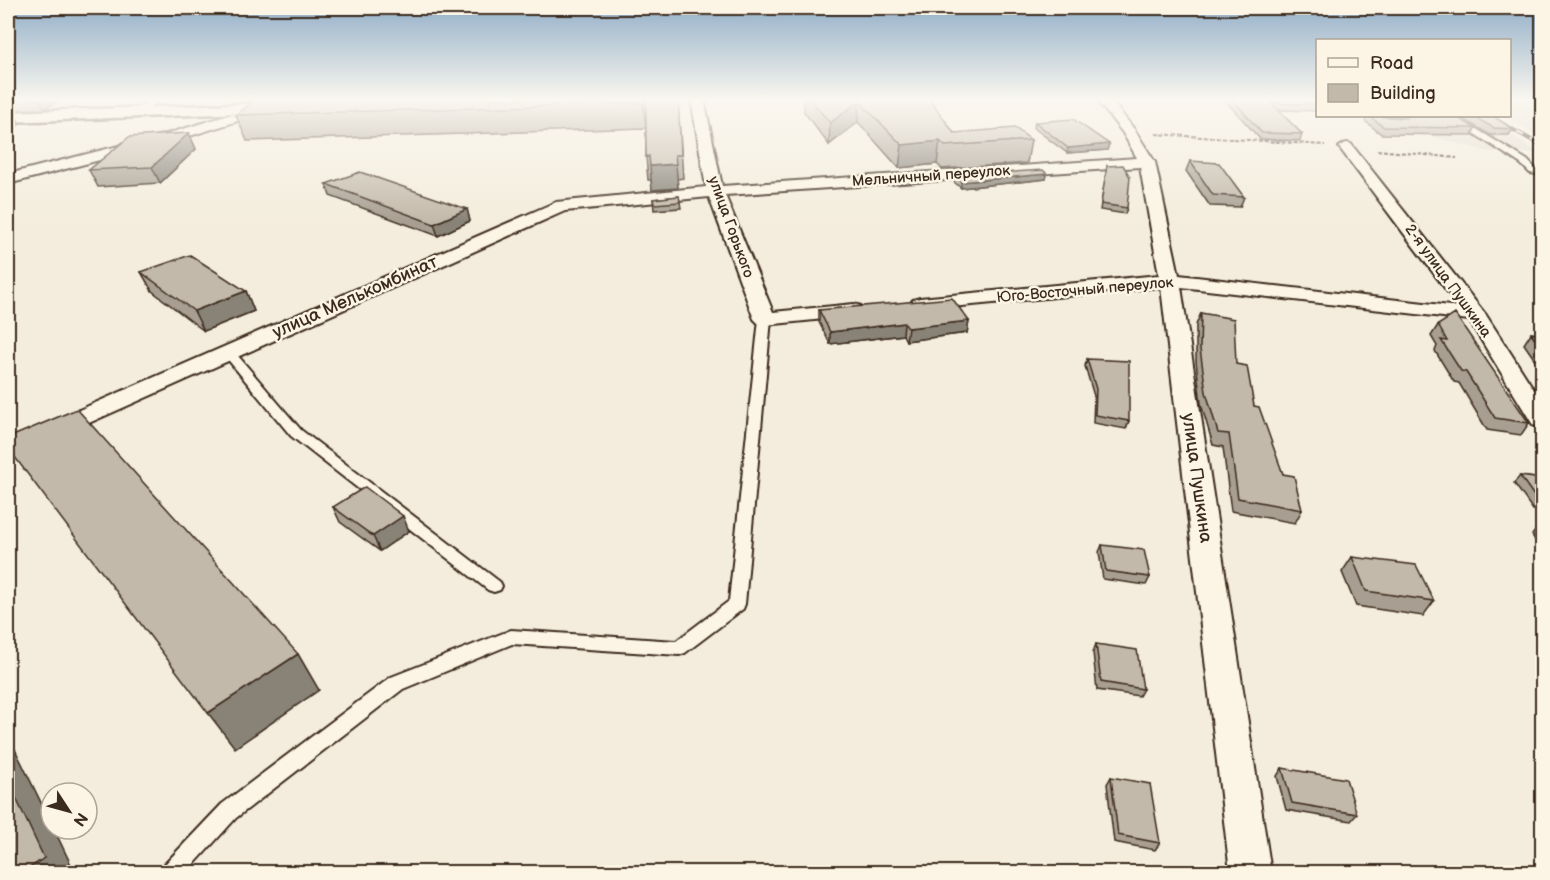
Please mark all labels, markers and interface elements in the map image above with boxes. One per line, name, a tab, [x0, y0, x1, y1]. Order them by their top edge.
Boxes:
legend	[1316, 39, 1511, 117]
text: Road	[1370, 53, 1414, 74]
text: Building	[1370, 83, 1436, 104]
street label: Мельничный переулок	[851, 161, 1011, 191]
street label: улица Горького	[704, 174, 758, 280]
street label: 2-я улица Пушкина	[1400, 221, 1496, 342]
street label: улица Мелькомбинат	[269, 251, 441, 343]
street label: Юго-Восточный переулок	[996, 273, 1174, 307]
street label: улица Пушкина	[1178, 412, 1217, 545]
north arrow	[39, 781, 99, 841]
text: N	[69, 808, 91, 829]

